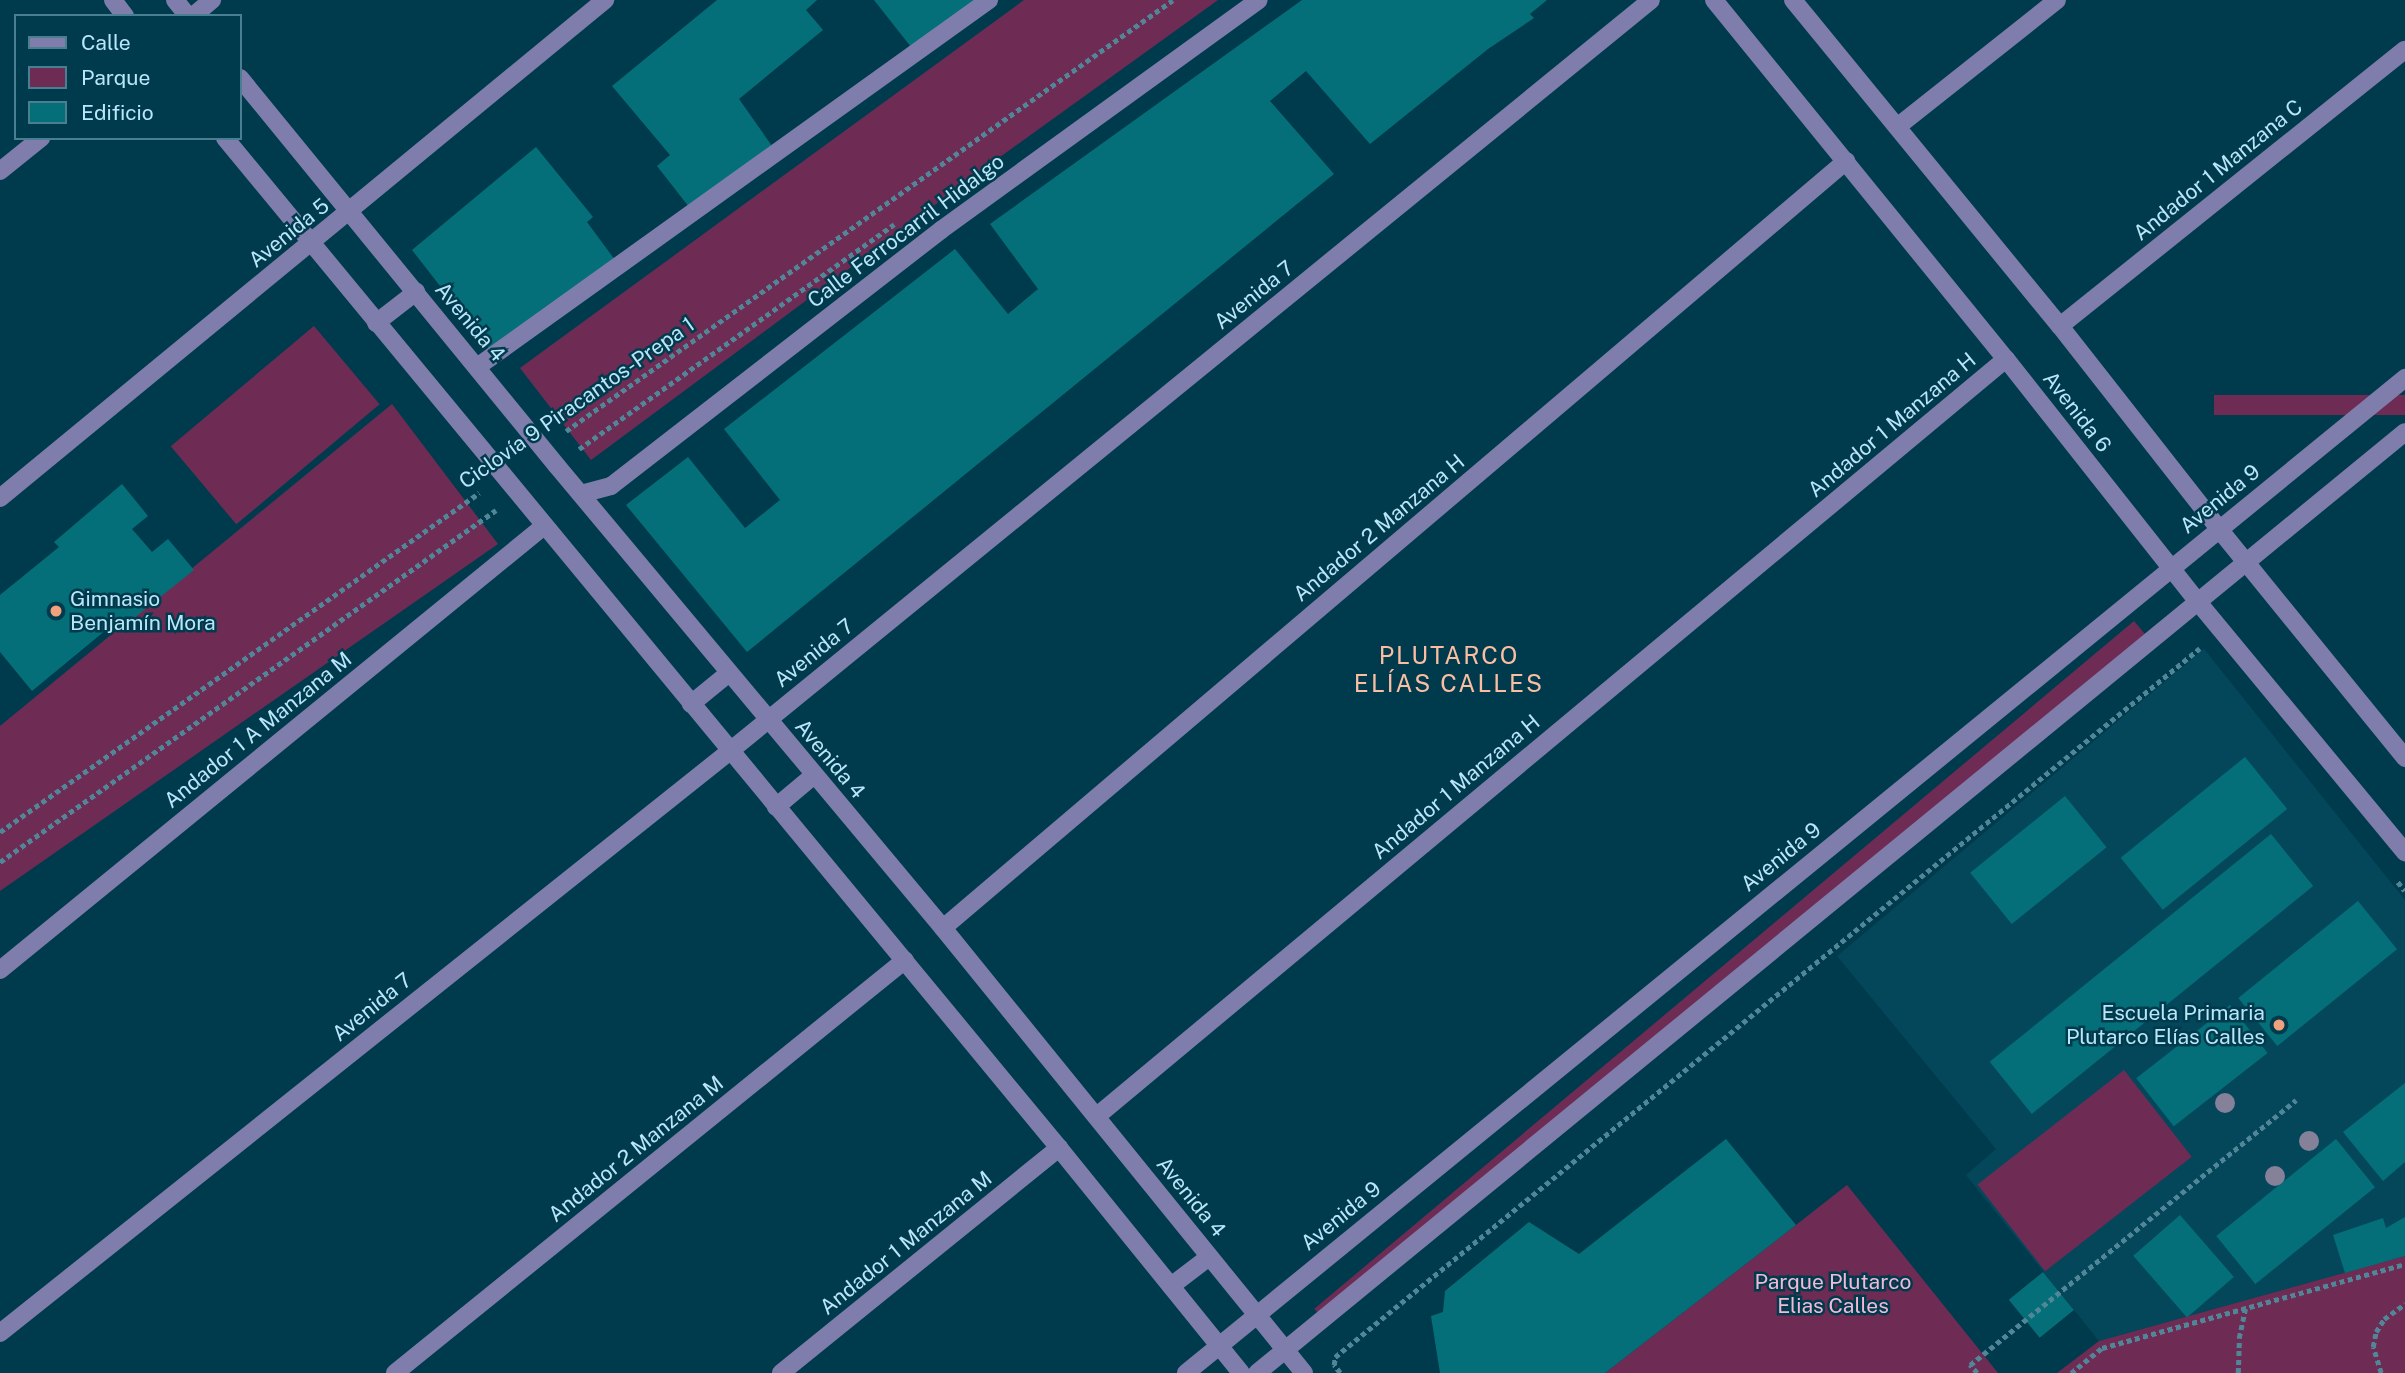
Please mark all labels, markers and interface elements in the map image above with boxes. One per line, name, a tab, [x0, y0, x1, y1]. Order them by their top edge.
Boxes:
legend	[14, 14, 242, 140]
text: Calle	[81, 30, 131, 55]
text: Parque	[81, 65, 150, 90]
street label: Andador 1 Manzana C	[2129, 94, 2307, 246]
text: Edificio	[81, 100, 154, 125]
street label: Calle Ferrocarril Hidalgo	[803, 149, 1009, 313]
street label: Avenida 5	[244, 193, 334, 273]
street label: Avenida 7	[1209, 255, 1299, 335]
street label: Avenida 4	[430, 277, 510, 367]
street label: Ciclovía 9 Piracantos-Prepa 1	[454, 312, 700, 494]
street label: Andador 1 Manzana H	[1803, 347, 1981, 503]
street label: Avenida 6	[2038, 367, 2116, 457]
street label: Andador 2 Manzana H	[1288, 449, 1470, 607]
street label: Avenida 9	[2175, 459, 2265, 539]
place label: Gimnasio Benjamín Mora	[70, 586, 216, 636]
marker: Gimnasio Benjamín Mora	[48, 603, 64, 619]
street label: Avenida 7	[769, 613, 859, 693]
district label: PLUTARCO ELÍAS CALLES	[1355, 642, 1543, 698]
street label: Andador 1 A Manzana M	[159, 647, 357, 813]
street label: Andador 1 Manzana H	[1367, 709, 1545, 865]
street label: Avenida 4	[790, 714, 870, 804]
street label: Avenida 9	[1736, 817, 1826, 897]
street label: Avenida 7	[327, 967, 417, 1047]
place label: Escuela Primaria Plutarco Elías Calles	[2066, 1000, 2265, 1050]
marker: Escuela Primaria Plutarco Elías Calles	[2271, 1017, 2287, 1033]
street label: Andador 2 Manzana M	[543, 1071, 729, 1227]
street label: Avenida 4	[1151, 1152, 1231, 1242]
street label: Andador 1 Manzana M	[815, 1166, 997, 1320]
street label: Avenida 9	[1296, 1176, 1386, 1256]
park label: Parque Plutarco Elias Calles	[1754, 1269, 1912, 1319]

